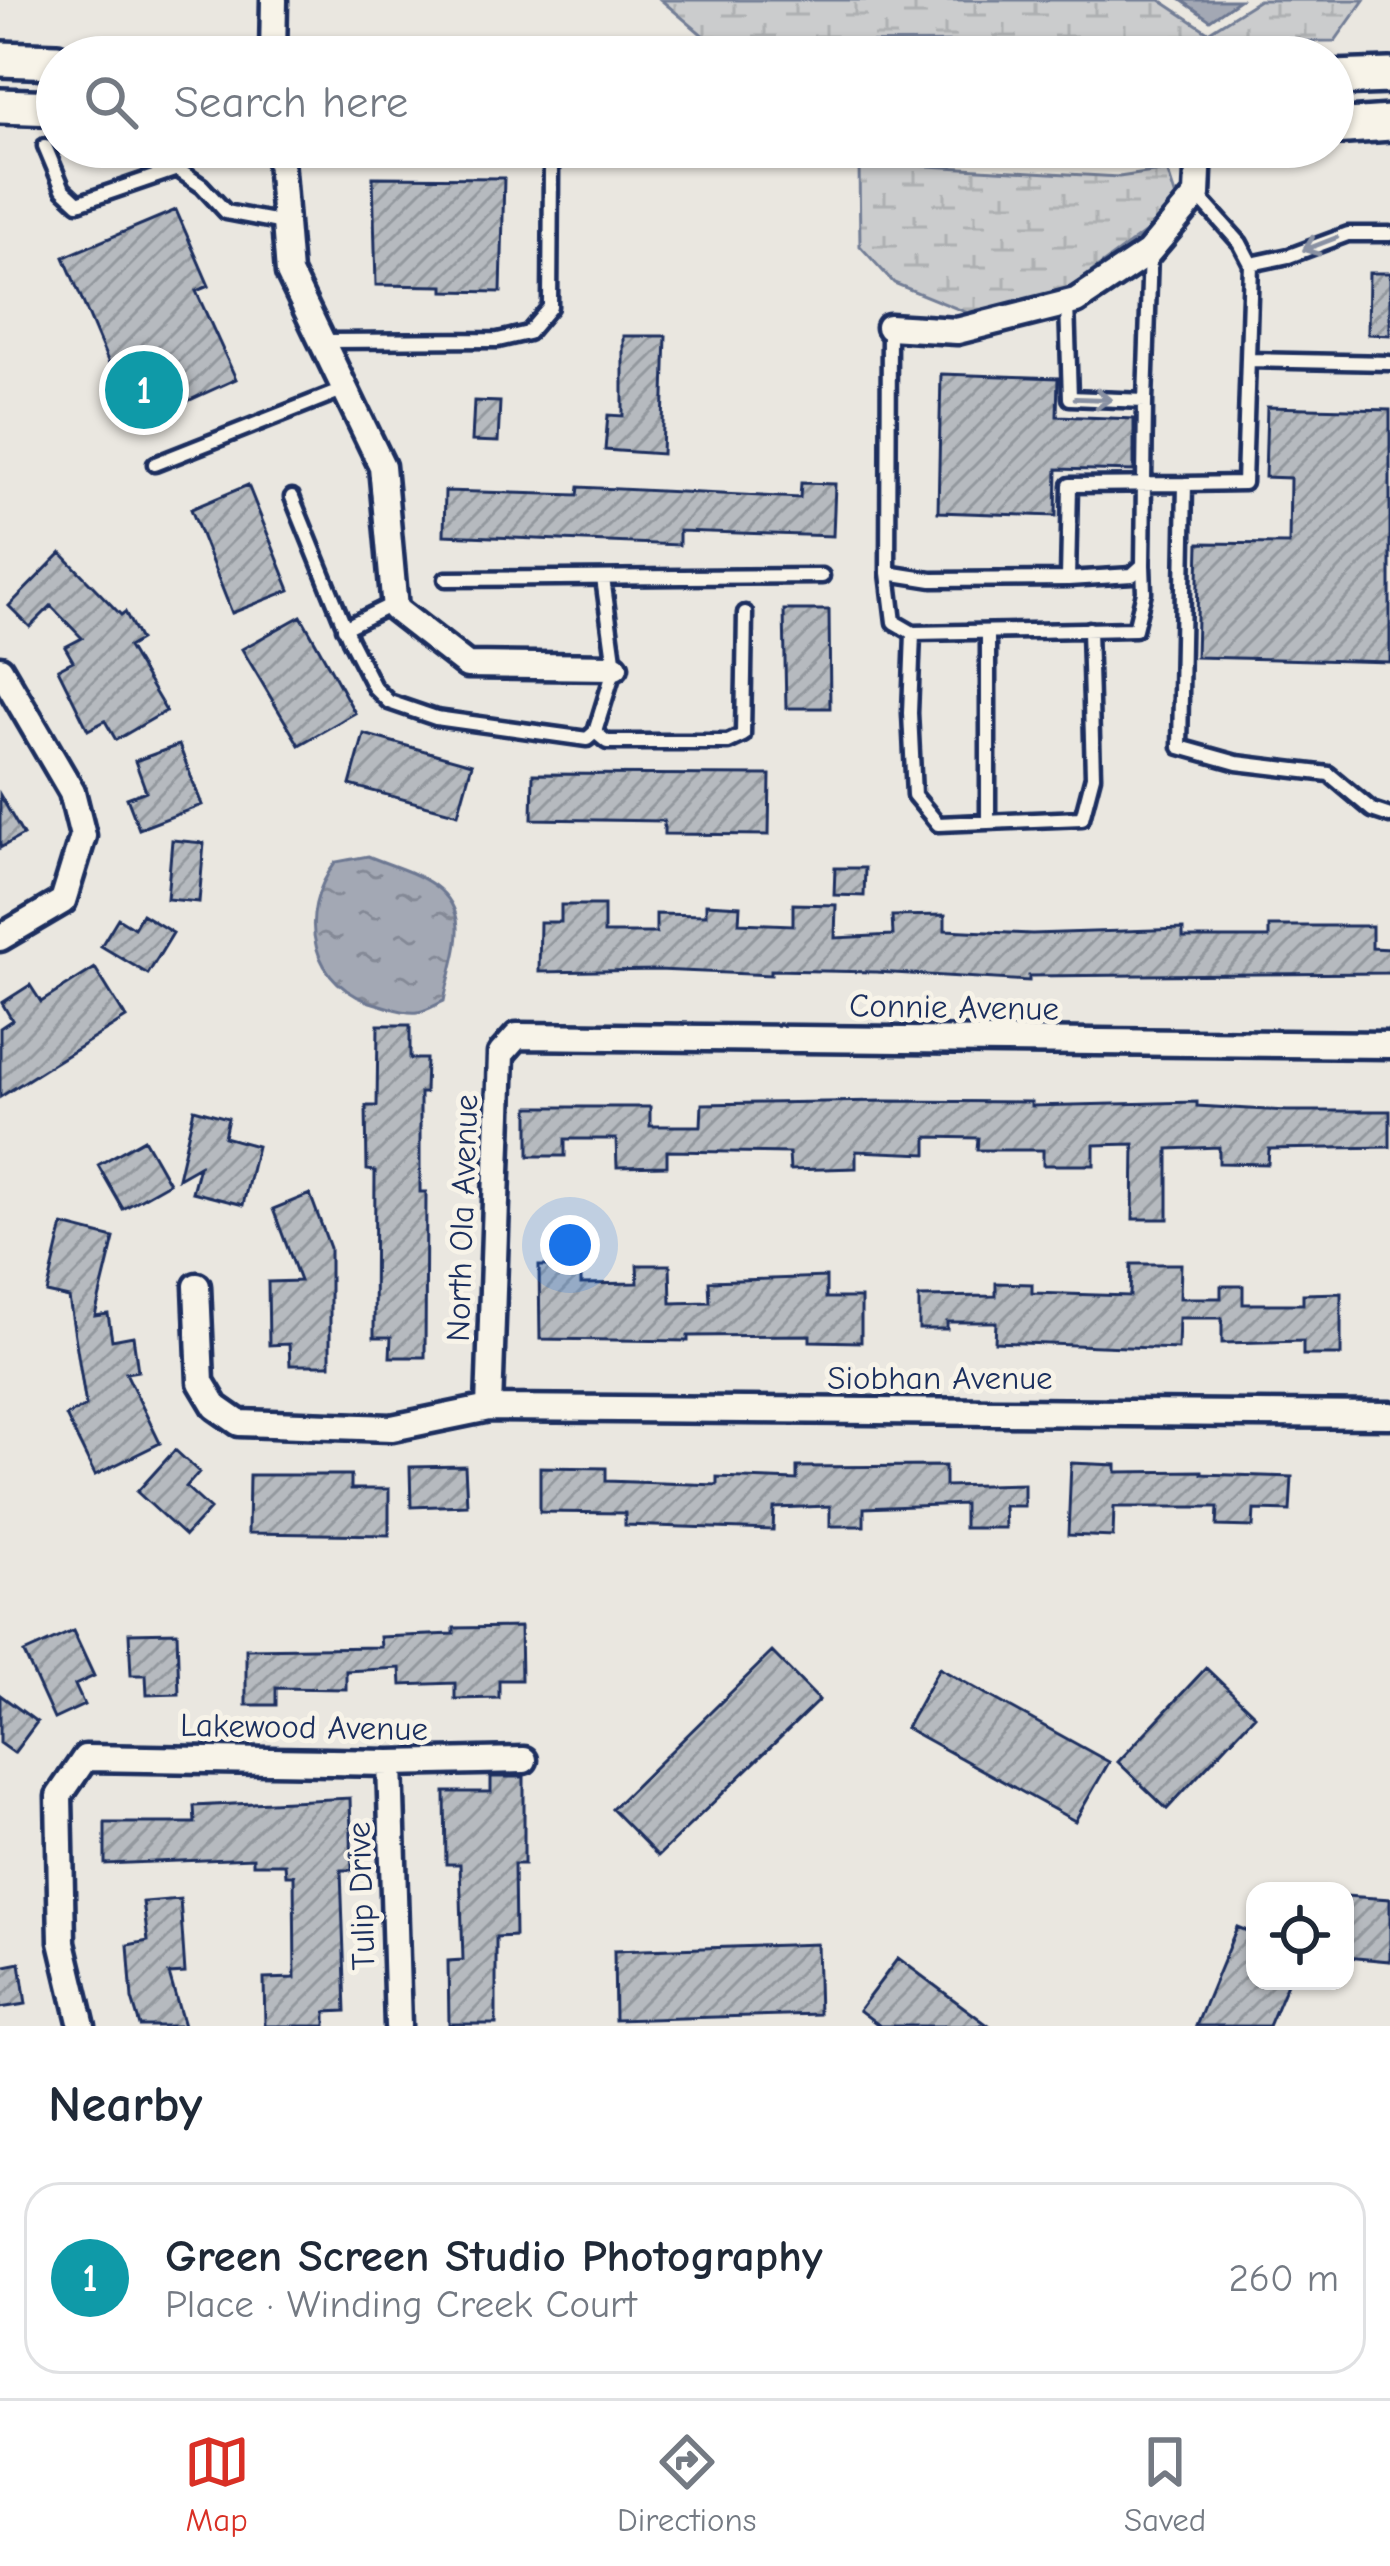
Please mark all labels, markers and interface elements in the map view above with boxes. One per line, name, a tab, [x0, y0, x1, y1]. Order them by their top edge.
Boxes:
search box	[36, 36, 1354, 168]
icon: search	[78, 69, 144, 135]
text: Search here	[174, 76, 408, 128]
one-way arrow	[1302, 235, 1339, 257]
pin: 1	[105, 345, 183, 435]
one-way arrow	[1073, 388, 1112, 411]
street label: Connie Avenue	[849, 986, 1059, 1028]
street label: North Ola Avenue	[439, 1094, 485, 1342]
your location	[540, 1215, 600, 1275]
street label: Siobhan Avenue	[827, 1359, 1053, 1397]
street label: Lakewood Avenue	[180, 1706, 428, 1748]
street label: Tulip Drive	[339, 1821, 383, 1971]
map controls	[1246, 1882, 1354, 1990]
button: locate	[1246, 1882, 1354, 1990]
text: Nearby	[48, 2075, 202, 2134]
text: Green Screen Studio Photography	[165, 2230, 823, 2282]
text: 1	[82, 2256, 98, 2301]
text: 260 m	[1228, 2256, 1339, 2301]
text: Place · Winding Creek Court	[165, 2282, 637, 2327]
tab: Map	[184, 2429, 250, 2539]
tab: Directions	[617, 2429, 757, 2539]
tab: Saved	[1124, 2429, 1206, 2539]

